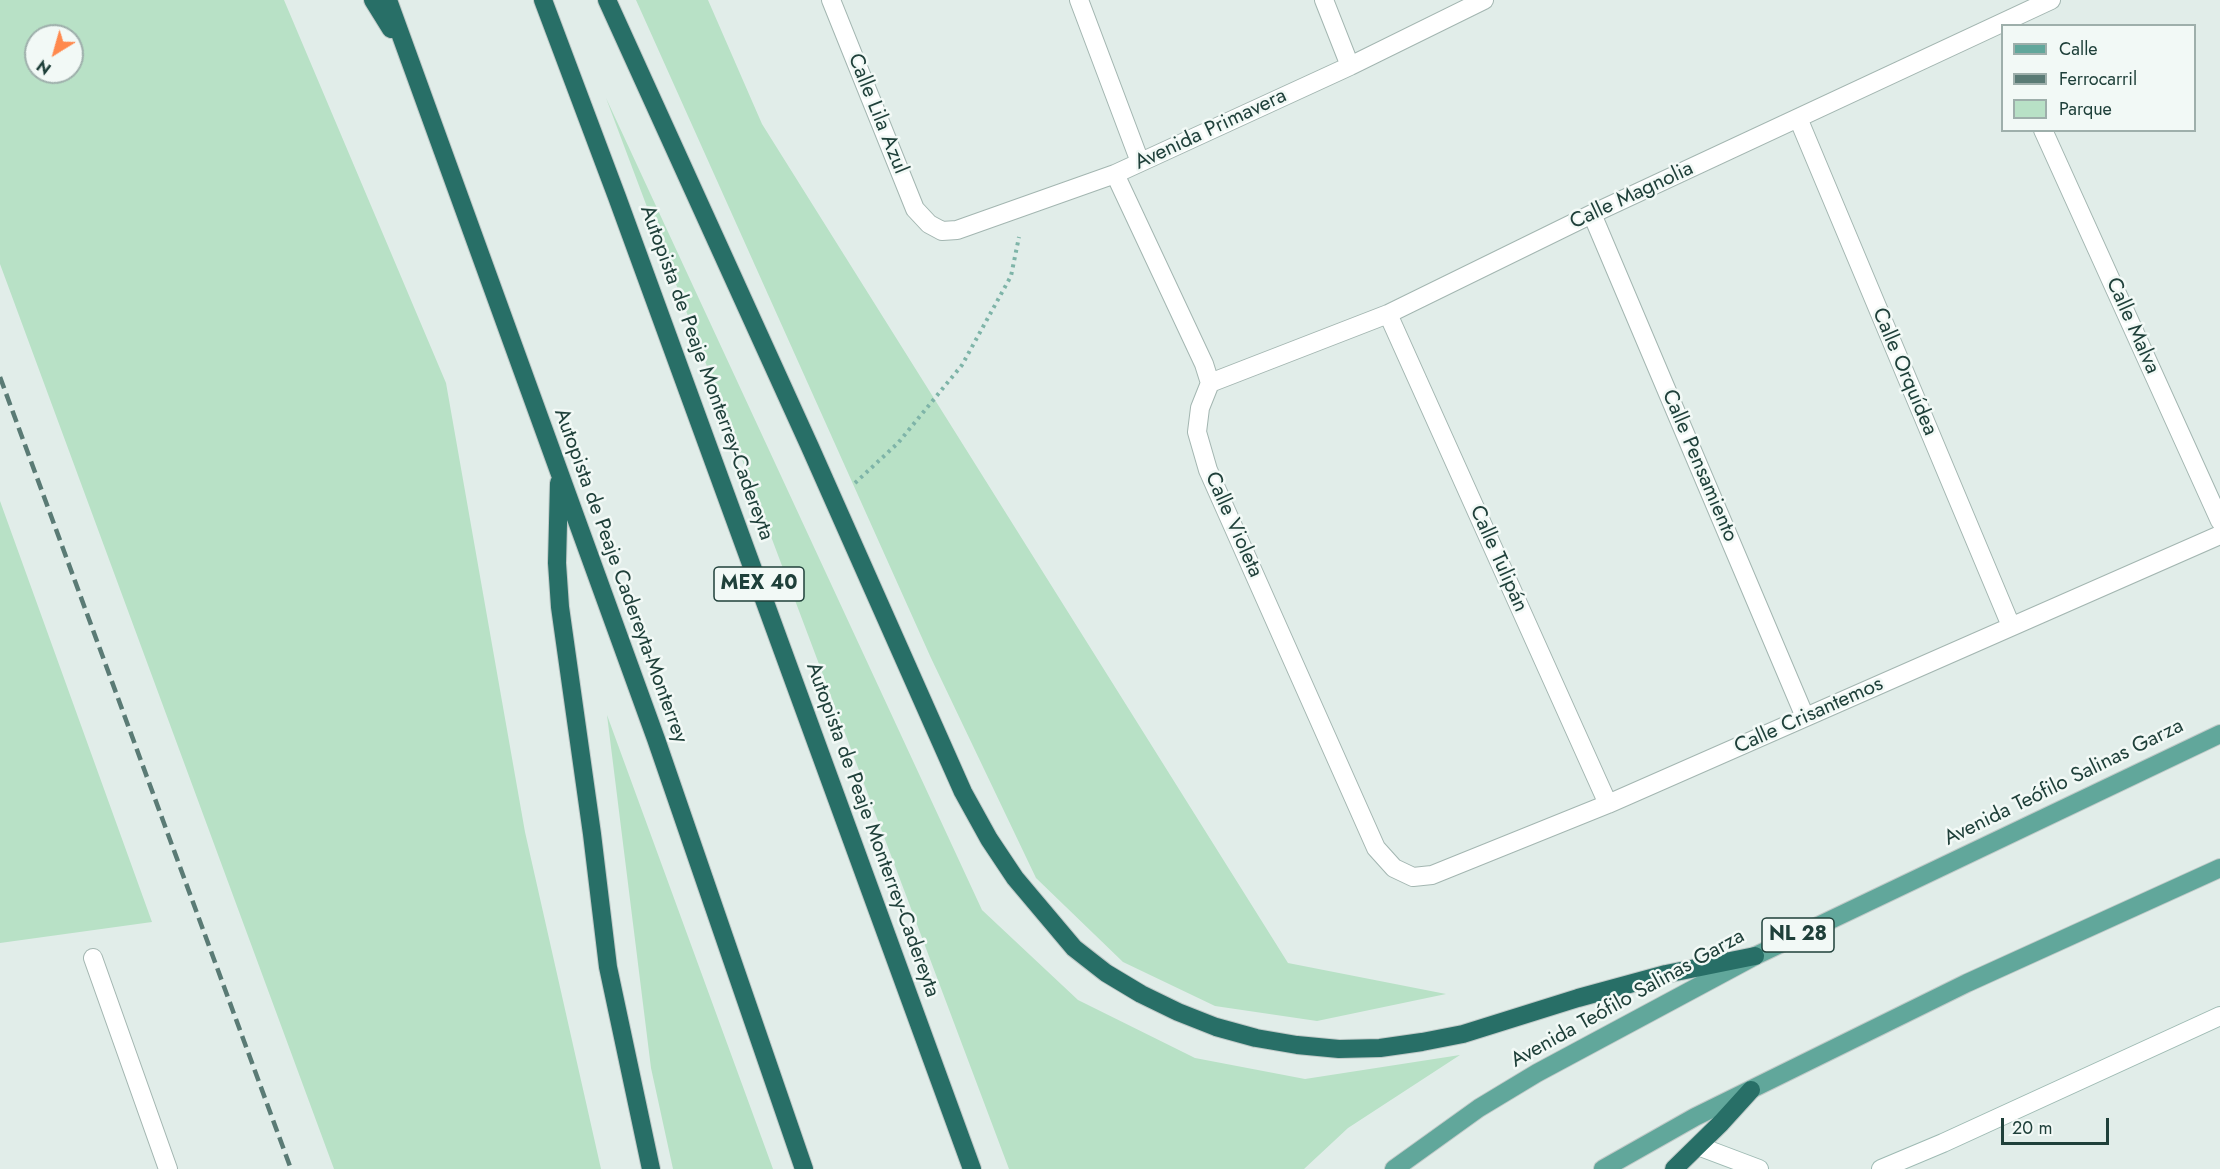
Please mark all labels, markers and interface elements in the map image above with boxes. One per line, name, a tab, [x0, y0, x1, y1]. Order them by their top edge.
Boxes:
north arrow	[24, 24, 84, 84]
legend	[2001, 24, 2196, 132]
text: Calle	[2059, 36, 2098, 62]
street label: Calle Lila Azul	[841, 50, 913, 178]
text: N	[32, 54, 56, 80]
text: Ferrocarril	[2059, 66, 2137, 92]
street label: Avenida Primavera	[1131, 84, 1291, 176]
text: Parque	[2059, 96, 2112, 122]
street label: Calle Magnolia	[1566, 156, 1698, 236]
street label: Autopista de Peaje Monterrey-Cadereyta	[634, 202, 778, 544]
street label: Calle Malva	[2100, 274, 2164, 378]
street label: Calle Orquídea	[1866, 304, 1942, 440]
street label: Calle Pensamiento	[1656, 386, 1742, 546]
street label: Autopista de Peaje Cadereyta-Monterrey	[548, 405, 692, 747]
street label: Calle Violeta	[1199, 468, 1267, 582]
street label: Calle Tulipán	[1463, 502, 1533, 616]
road number: MEX 40	[714, 567, 804, 601]
street label: Autopista de Peaje Monterrey-Cadereyta	[800, 659, 944, 1001]
street label: Calle Crisantemos	[1731, 672, 1887, 760]
street label: Avenida Teófilo Salinas Garza	[1940, 714, 2188, 852]
road number: NL 28	[1762, 918, 1834, 952]
street label: Avenida Teófilo Salinas Garza	[1507, 924, 1749, 1074]
scale bar	[2004, 1106, 2112, 1144]
text: 20 m	[2012, 1115, 2052, 1141]

